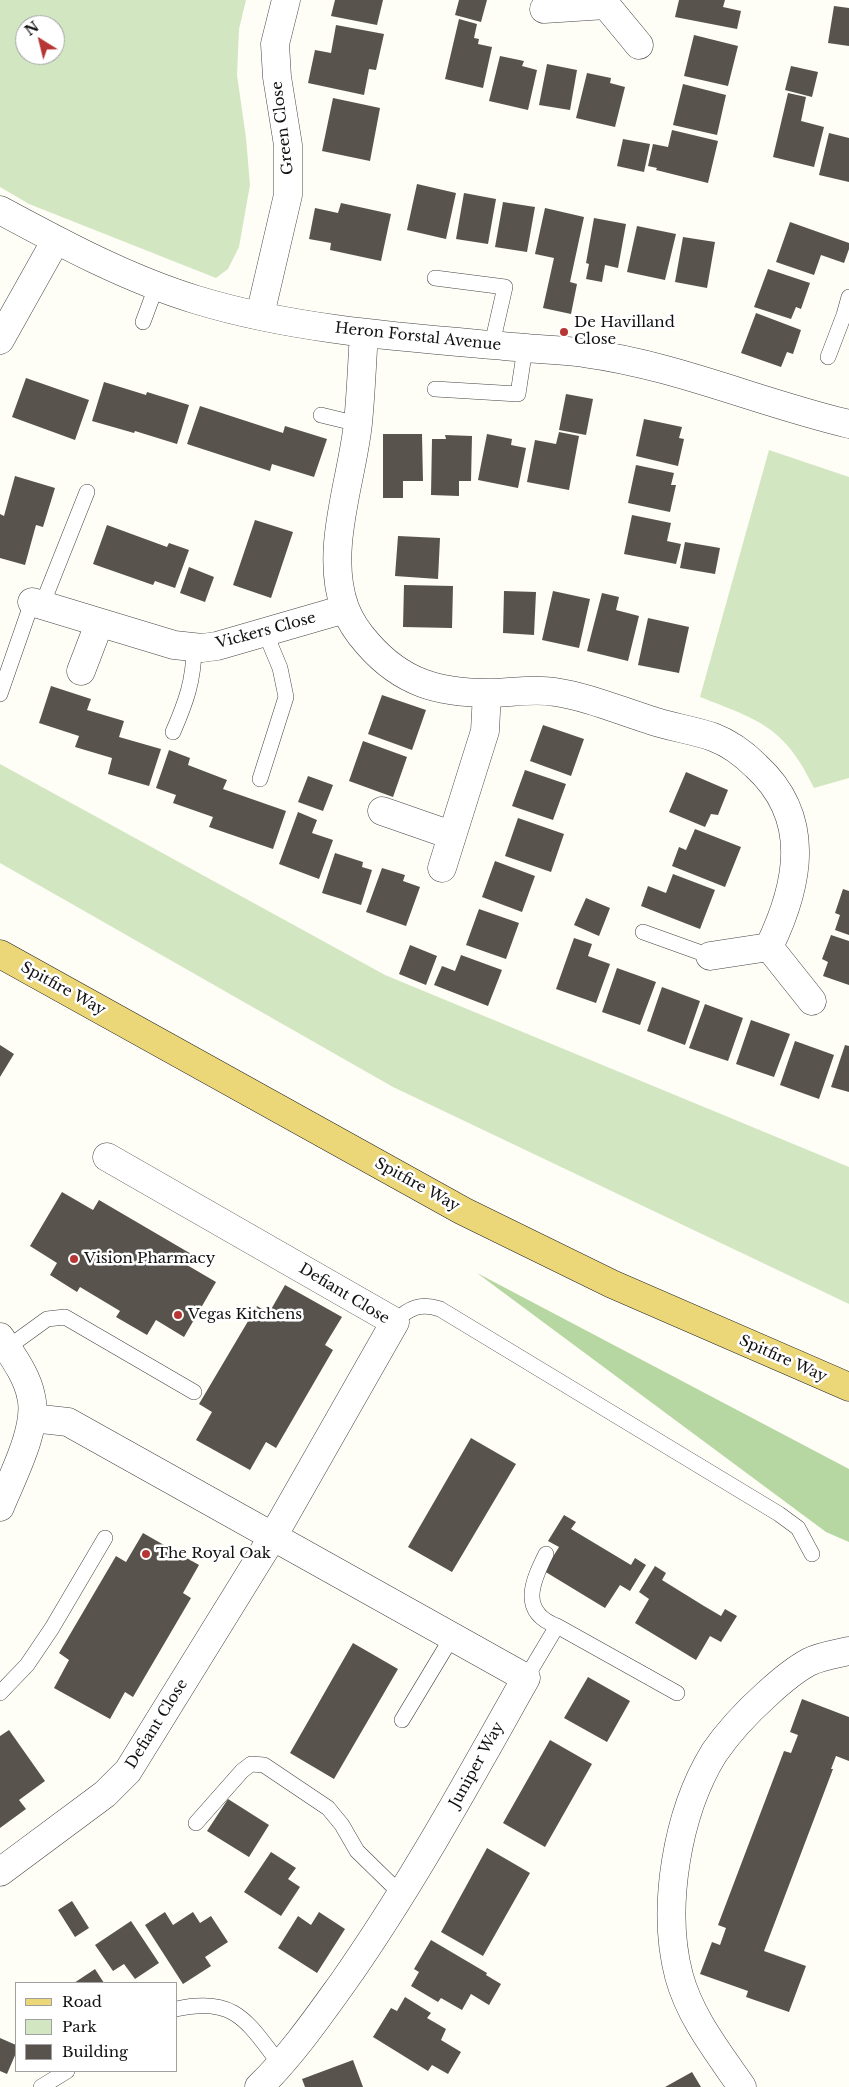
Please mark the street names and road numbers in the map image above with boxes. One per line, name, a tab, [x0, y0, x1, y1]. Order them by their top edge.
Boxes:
street label: Green Close	[268, 80, 298, 176]
street label: Heron Forstal Avenue	[334, 319, 502, 355]
street label: Vickers Close	[214, 609, 318, 653]
street label: Spitfire Way	[17, 958, 109, 1020]
street label: Spitfire Way	[371, 1154, 463, 1216]
street label: Defiant Close	[295, 1260, 393, 1328]
street label: Spitfire Way	[736, 1332, 830, 1386]
street label: Defiant Close	[122, 1676, 192, 1772]
street label: Juniper Way	[446, 1719, 508, 1811]

